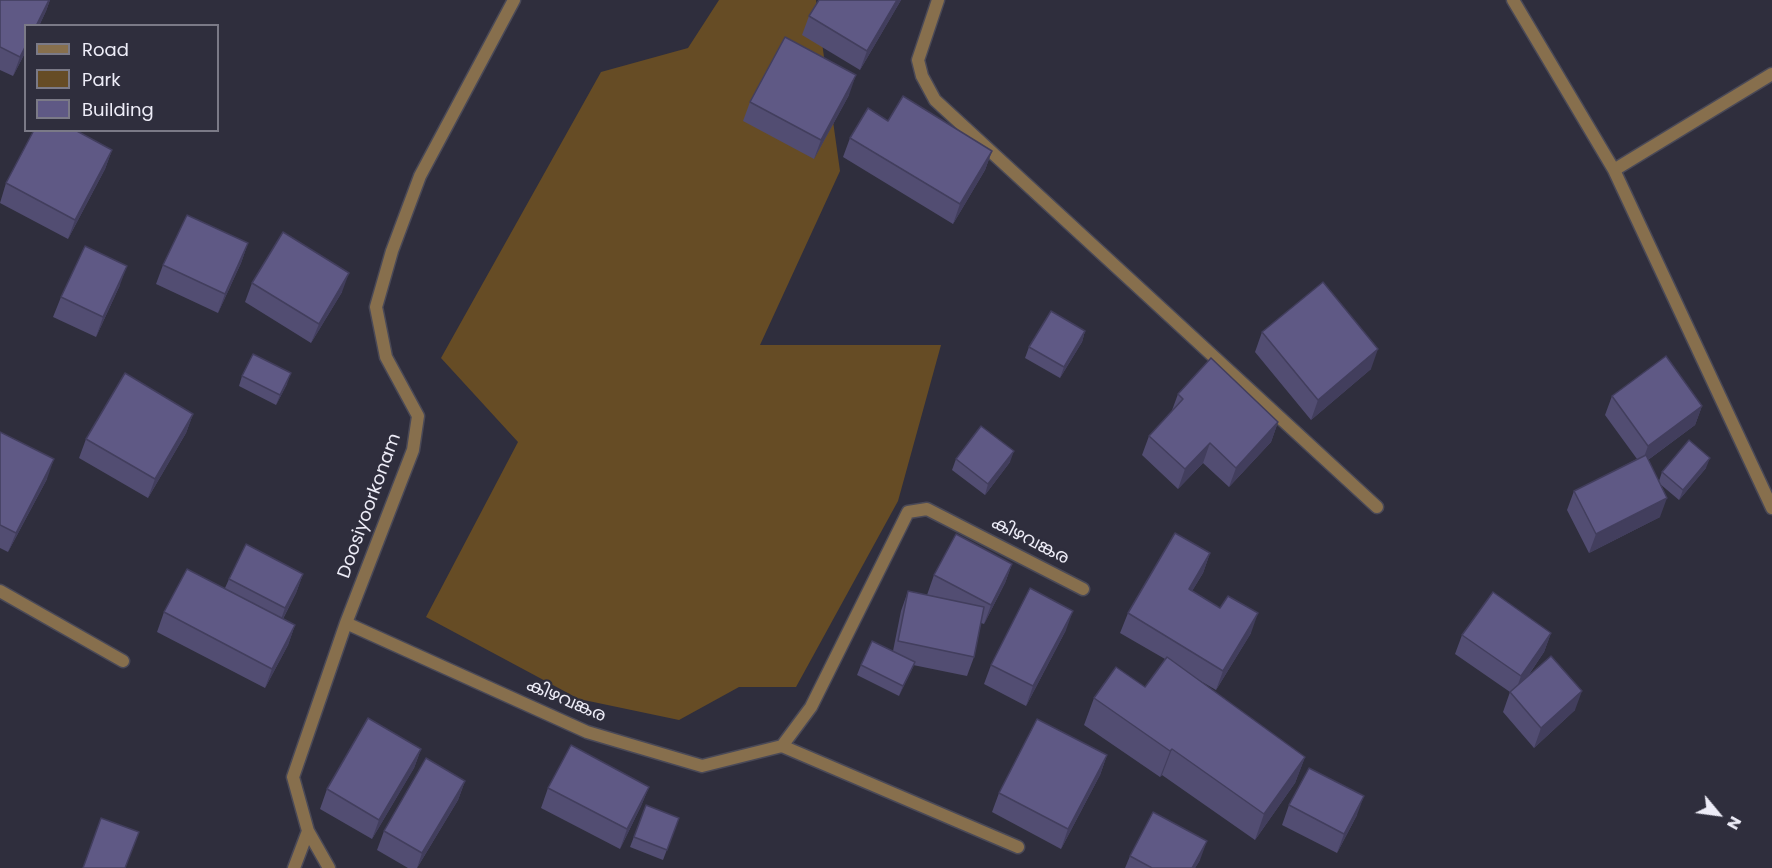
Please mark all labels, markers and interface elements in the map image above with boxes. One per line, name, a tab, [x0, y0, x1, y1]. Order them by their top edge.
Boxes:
legend	[24, 24, 219, 132]
text: Road	[82, 37, 129, 62]
text: Park	[82, 67, 121, 92]
text: Building	[82, 97, 154, 122]
street label: Doosiyoorkonam	[334, 431, 406, 581]
street label: കിഴവങ്കര	[988, 512, 1072, 570]
street label: കിഴവങ്കര	[523, 675, 609, 727]
north arrow	[1688, 784, 1748, 844]
text: N	[1721, 812, 1747, 834]

